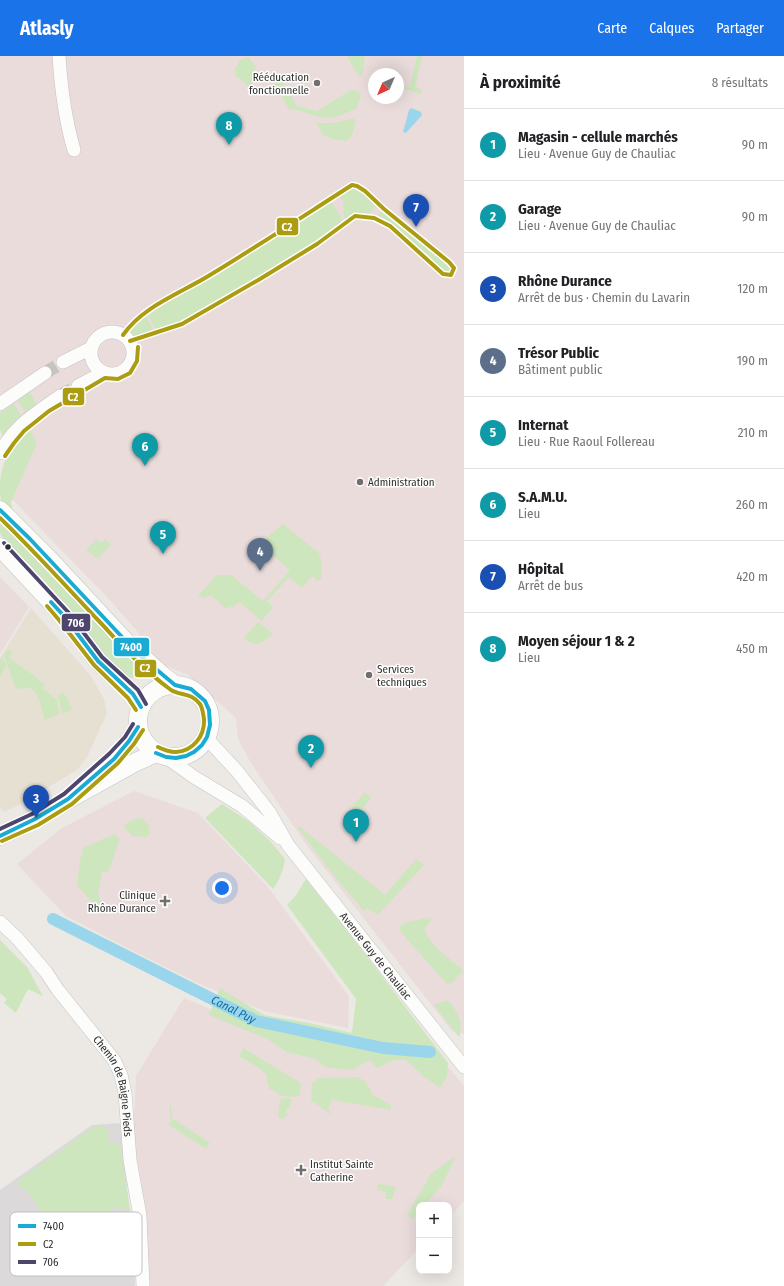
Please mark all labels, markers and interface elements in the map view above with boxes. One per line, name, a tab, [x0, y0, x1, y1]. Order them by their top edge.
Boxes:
text: Atlasly	[20, 17, 74, 40]
text: Carte	[597, 20, 627, 37]
text: Calques	[649, 20, 694, 37]
text: Partager	[716, 20, 764, 37]
north arrow	[368, 68, 404, 104]
place label: Rééducation fonctionnelle	[249, 71, 309, 97]
text: À proximité	[480, 72, 561, 93]
text: 8 résultats	[712, 75, 768, 90]
marker: Rééducation fonctionnelle	[312, 78, 322, 88]
pin: 8	[216, 112, 242, 145]
text: Magasin - cellule marchés	[518, 128, 678, 146]
text: 1	[490, 137, 496, 152]
text: 90 m	[742, 137, 768, 152]
text: Lieu · Avenue Guy de Chauliac	[518, 146, 676, 161]
pin: 7	[403, 194, 429, 227]
text: Garage	[518, 200, 561, 218]
text: 2	[490, 209, 496, 224]
text: 90 m	[742, 209, 768, 224]
line badge: C2	[276, 217, 299, 236]
text: Lieu · Avenue Guy de Chauliac	[518, 218, 676, 233]
text: C2	[282, 221, 292, 234]
text: Rhône Durance	[518, 272, 612, 290]
text: 3	[490, 281, 496, 296]
text: 120 m	[737, 281, 768, 296]
text: Arrêt de bus · Chemin du Lavarin	[518, 290, 690, 305]
text: Trésor Public	[518, 344, 599, 362]
text: 4	[490, 353, 496, 368]
text: 190 m	[737, 353, 768, 368]
text: Bâtiment public	[518, 362, 603, 377]
line badge: C2	[62, 387, 85, 406]
text: C2	[68, 391, 78, 404]
text: Internat	[518, 416, 569, 434]
text: 5	[490, 425, 496, 440]
text: 210 m	[738, 425, 768, 440]
pin: 6	[132, 433, 158, 466]
text: Lieu · Rue Raoul Follereau	[518, 434, 655, 449]
place label: Administration	[368, 476, 435, 489]
marker: Administration	[355, 477, 365, 487]
text: S.A.M.U.	[518, 488, 567, 506]
text: 6	[490, 497, 496, 512]
text: 260 m	[736, 497, 768, 512]
text: Lieu	[518, 506, 540, 521]
pin: 5	[150, 521, 176, 554]
pin: 4	[247, 538, 273, 571]
unlabelled marker	[3, 542, 13, 552]
text: Hôpital	[518, 560, 564, 578]
text: 7	[490, 569, 496, 584]
text: 420 m	[736, 569, 768, 584]
text: Arrêt de bus	[518, 578, 583, 593]
line badge: 706	[61, 613, 91, 632]
text: 706	[68, 617, 84, 630]
text: Moyen séjour 1 & 2	[518, 632, 635, 650]
line badge: 7400	[113, 637, 150, 657]
text: 7400	[120, 641, 142, 654]
text: 8	[490, 641, 496, 656]
text: 450 m	[736, 641, 768, 656]
text: Lieu	[518, 650, 540, 665]
line badge: C2	[134, 659, 157, 678]
text: C2	[140, 662, 150, 675]
place label: Services techniques	[377, 663, 427, 689]
marker: Services techniques	[364, 670, 374, 680]
pin: 2	[298, 735, 324, 768]
pin: 3	[23, 785, 49, 818]
pin: 1	[343, 809, 369, 842]
your location	[212, 878, 232, 898]
place label: Clinique Rhône Durance	[88, 889, 156, 915]
marker: Clinique Rhône Durance	[159, 895, 171, 907]
street label: Avenue Guy de Chauliac	[337, 910, 414, 1002]
water label: Canal Puy	[209, 993, 259, 1027]
street label: Chemin de Baigne Pieds	[90, 1033, 134, 1137]
place label: Institut Sainte Catherine	[310, 1158, 374, 1184]
marker: Institut Sainte Catherine	[295, 1164, 307, 1176]
map controls	[416, 1202, 452, 1274]
button: +	[416, 1202, 452, 1238]
legend	[10, 1212, 142, 1276]
text: 7400	[43, 1220, 64, 1233]
text: C2	[43, 1238, 54, 1251]
button: −	[416, 1238, 452, 1274]
text: 706	[43, 1256, 59, 1269]

